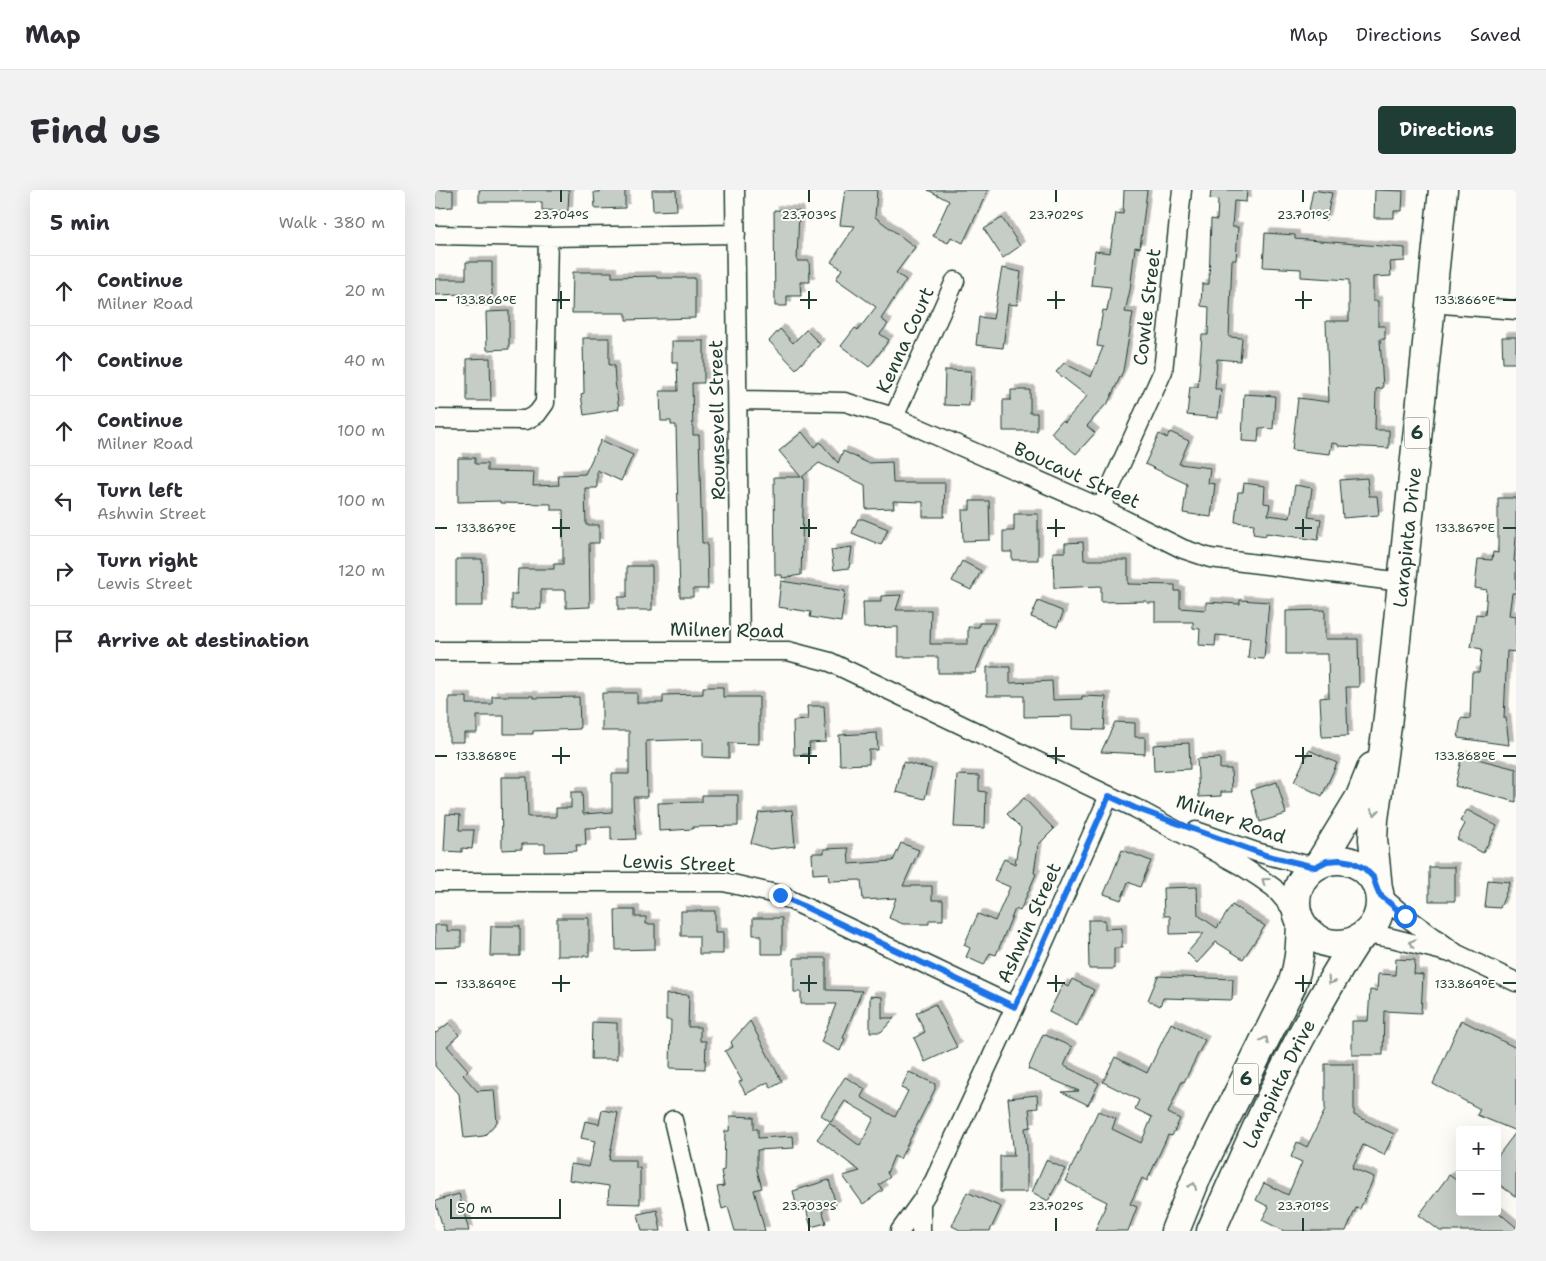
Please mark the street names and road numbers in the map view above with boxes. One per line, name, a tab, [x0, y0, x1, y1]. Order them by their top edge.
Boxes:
street label: Cowle Street	[1127, 247, 1167, 367]
street label: Kenna Court	[870, 283, 940, 397]
street label: Rounsevell Street	[703, 340, 731, 500]
road number: 6	[1405, 418, 1429, 448]
street label: Boucaut Street	[1010, 436, 1144, 514]
street label: Larapinta Drive	[1387, 466, 1426, 609]
street label: Milner Road	[670, 617, 784, 643]
street label: Milner Road	[1173, 789, 1289, 849]
street label: Lewis Street	[622, 849, 736, 877]
street label: Ashwin Street	[991, 859, 1067, 987]
street label: Larapinta Drive	[1236, 1015, 1321, 1152]
road number: 6	[1233, 1064, 1259, 1094]

